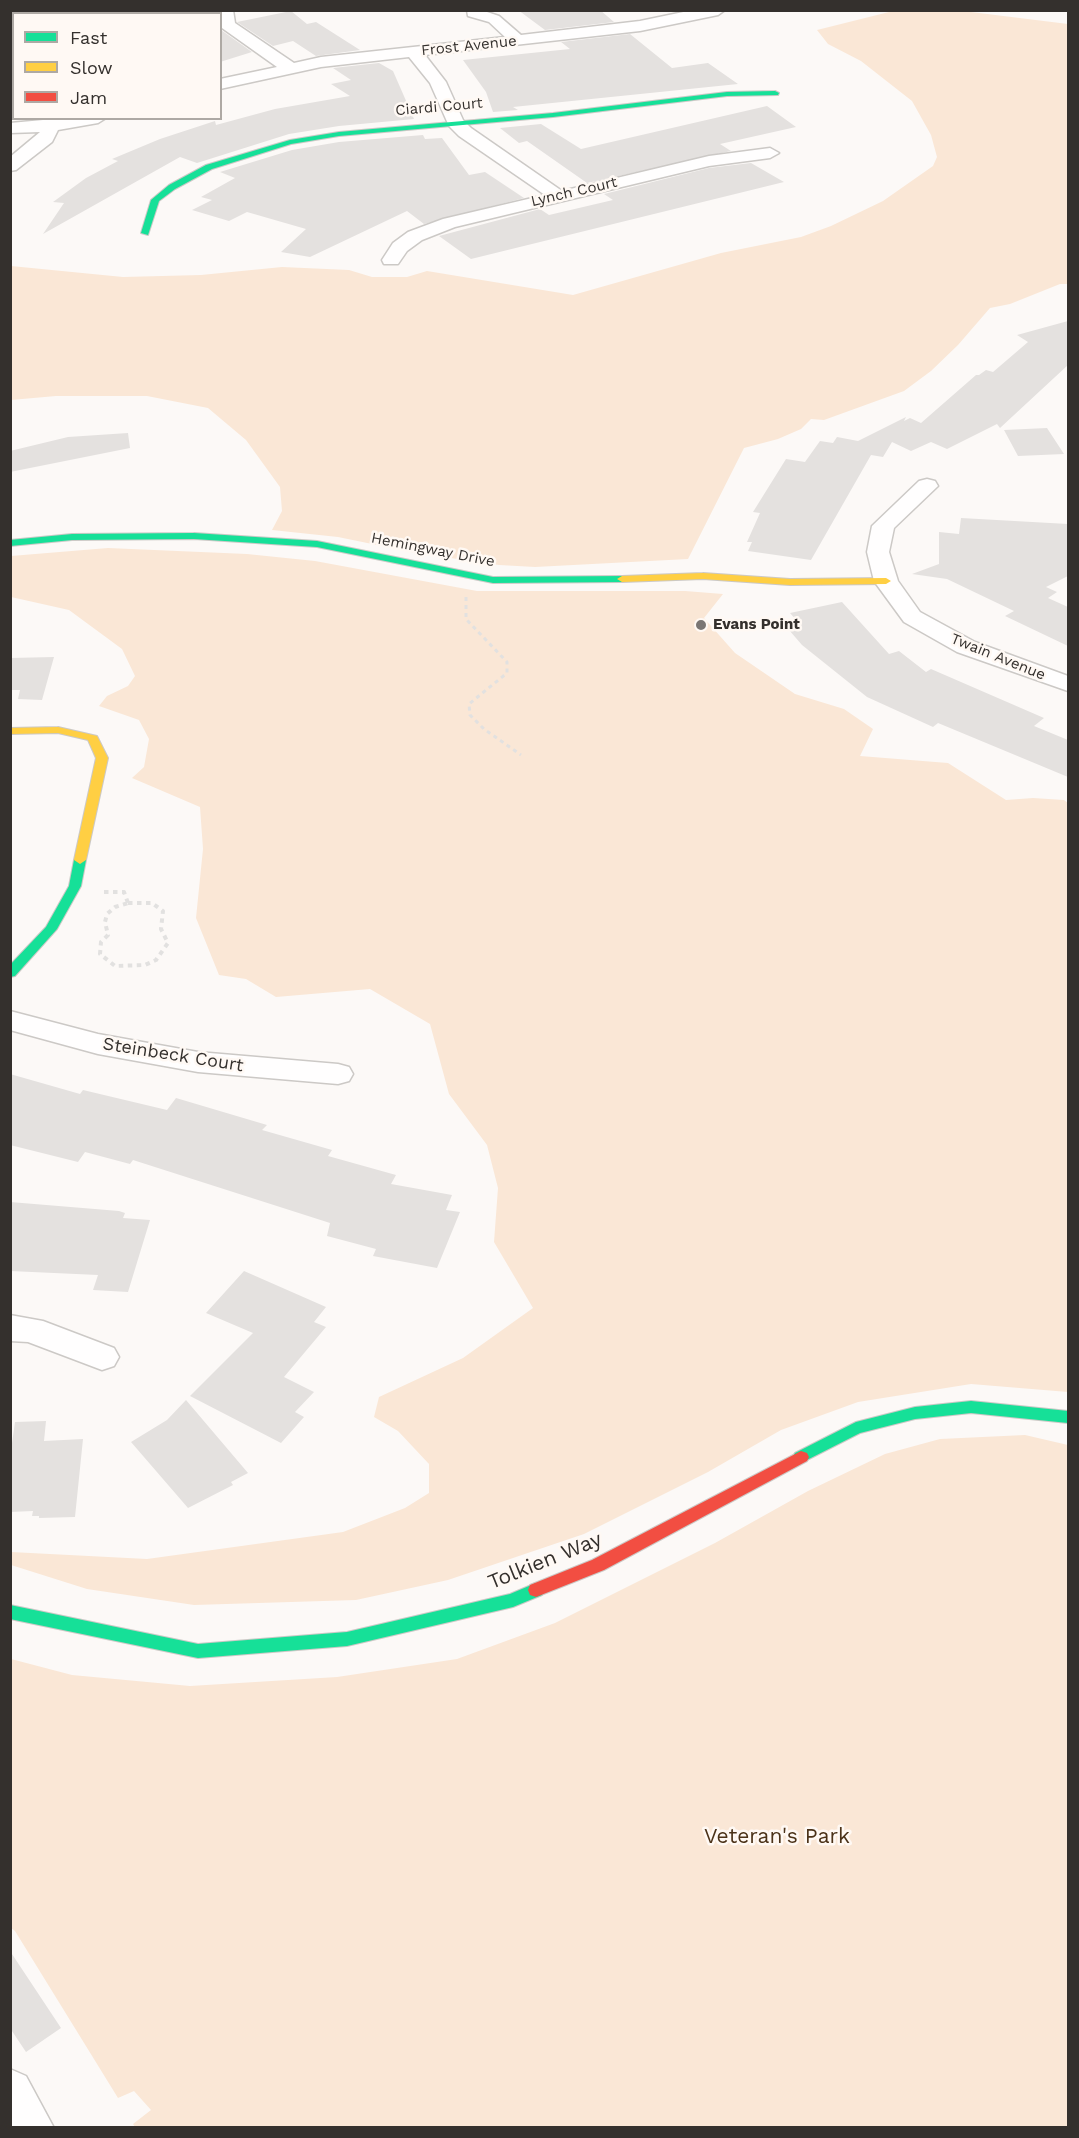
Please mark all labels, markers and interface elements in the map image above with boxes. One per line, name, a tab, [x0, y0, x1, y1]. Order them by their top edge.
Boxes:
legend	[12, 12, 222, 120]
text: Fast	[70, 27, 107, 48]
street label: Frost Avenue	[420, 32, 518, 60]
text: Slow	[70, 57, 113, 78]
text: Jam	[70, 87, 107, 108]
street label: Ciardi Court	[395, 94, 483, 120]
street label: Lynch Court	[529, 173, 619, 211]
street label: Hemingway Drive	[370, 529, 496, 571]
place label: Evans Point	[713, 616, 800, 634]
marker: Evans Point	[694, 618, 708, 632]
street label: Twain Avenue	[948, 630, 1048, 684]
street label: Steinbeck Court	[101, 1033, 245, 1077]
street label: Tolkien Way	[484, 1527, 606, 1595]
park label: Veteran's Park	[704, 1824, 850, 1850]

